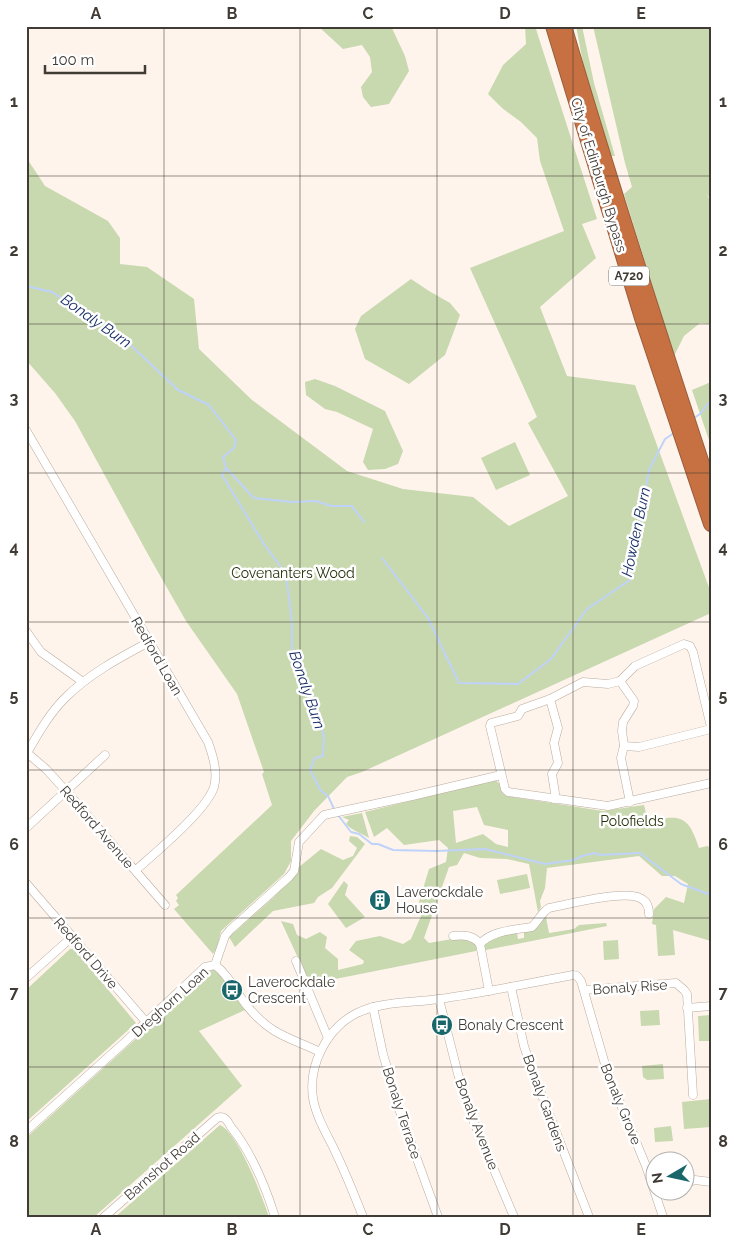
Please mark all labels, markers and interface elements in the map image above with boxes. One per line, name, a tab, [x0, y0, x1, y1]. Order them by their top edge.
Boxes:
text: A	[91, 4, 102, 23]
text: B	[227, 4, 238, 23]
text: C	[363, 4, 374, 23]
text: D	[499, 4, 511, 23]
text: E	[636, 4, 646, 23]
scale bar	[45, 42, 145, 74]
text: 100 m	[52, 51, 94, 69]
text: 1	[10, 92, 18, 111]
text: 1	[719, 92, 727, 111]
street label: City of Edinburgh Bypass	[568, 96, 630, 255]
text: 2	[9, 241, 19, 260]
text: 2	[718, 241, 728, 260]
road number: A720	[609, 266, 649, 286]
water label: Bonaly Burn	[57, 290, 135, 352]
text: 3	[10, 389, 19, 408]
text: 3	[719, 389, 728, 408]
water label: Howden Burn	[618, 486, 654, 578]
text: 4	[9, 538, 19, 557]
text: 4	[718, 538, 728, 557]
park label: Covenanters Wood	[231, 565, 355, 581]
street label: Redford Loan	[128, 614, 186, 698]
water label: Bonaly Burn	[285, 649, 329, 731]
text: 5	[10, 686, 19, 705]
text: 5	[719, 686, 728, 705]
street label: Redford Avenue	[57, 782, 137, 872]
park label: Polofields	[600, 813, 664, 829]
text: 6	[9, 835, 19, 854]
text: 6	[718, 835, 728, 854]
place label: Laverockdale House	[396, 884, 483, 916]
building icon: Laverockdale House	[368, 888, 392, 912]
street label: Redford Drive	[51, 914, 121, 992]
street label: Dreghorn Loan	[129, 964, 211, 1040]
place label: Laverockdale Crescent	[248, 974, 335, 1006]
street label: Bonaly Rise	[592, 976, 668, 998]
bus stop icon: Laverockdale Crescent	[220, 978, 244, 1002]
text: 7	[10, 983, 19, 1002]
text: 7	[719, 983, 728, 1002]
bus stop icon: Bonaly Crescent	[430, 1013, 454, 1037]
place label: Bonaly Crescent	[458, 1017, 564, 1033]
street label: Bonaly Gardens	[520, 1052, 570, 1154]
street label: Bonaly Grove	[597, 1061, 645, 1147]
street label: Bonaly Terrace	[380, 1065, 424, 1161]
street label: Bonaly Avenue	[452, 1076, 502, 1172]
street label: Barnshot Road	[121, 1129, 203, 1203]
text: 8	[9, 1132, 19, 1151]
text: 8	[718, 1132, 728, 1151]
north arrow	[644, 1150, 694, 1200]
text: N	[648, 1172, 666, 1185]
text: A	[91, 1220, 102, 1239]
text: B	[227, 1220, 238, 1239]
text: C	[363, 1220, 374, 1239]
text: D	[499, 1220, 511, 1239]
text: E	[636, 1220, 646, 1239]

